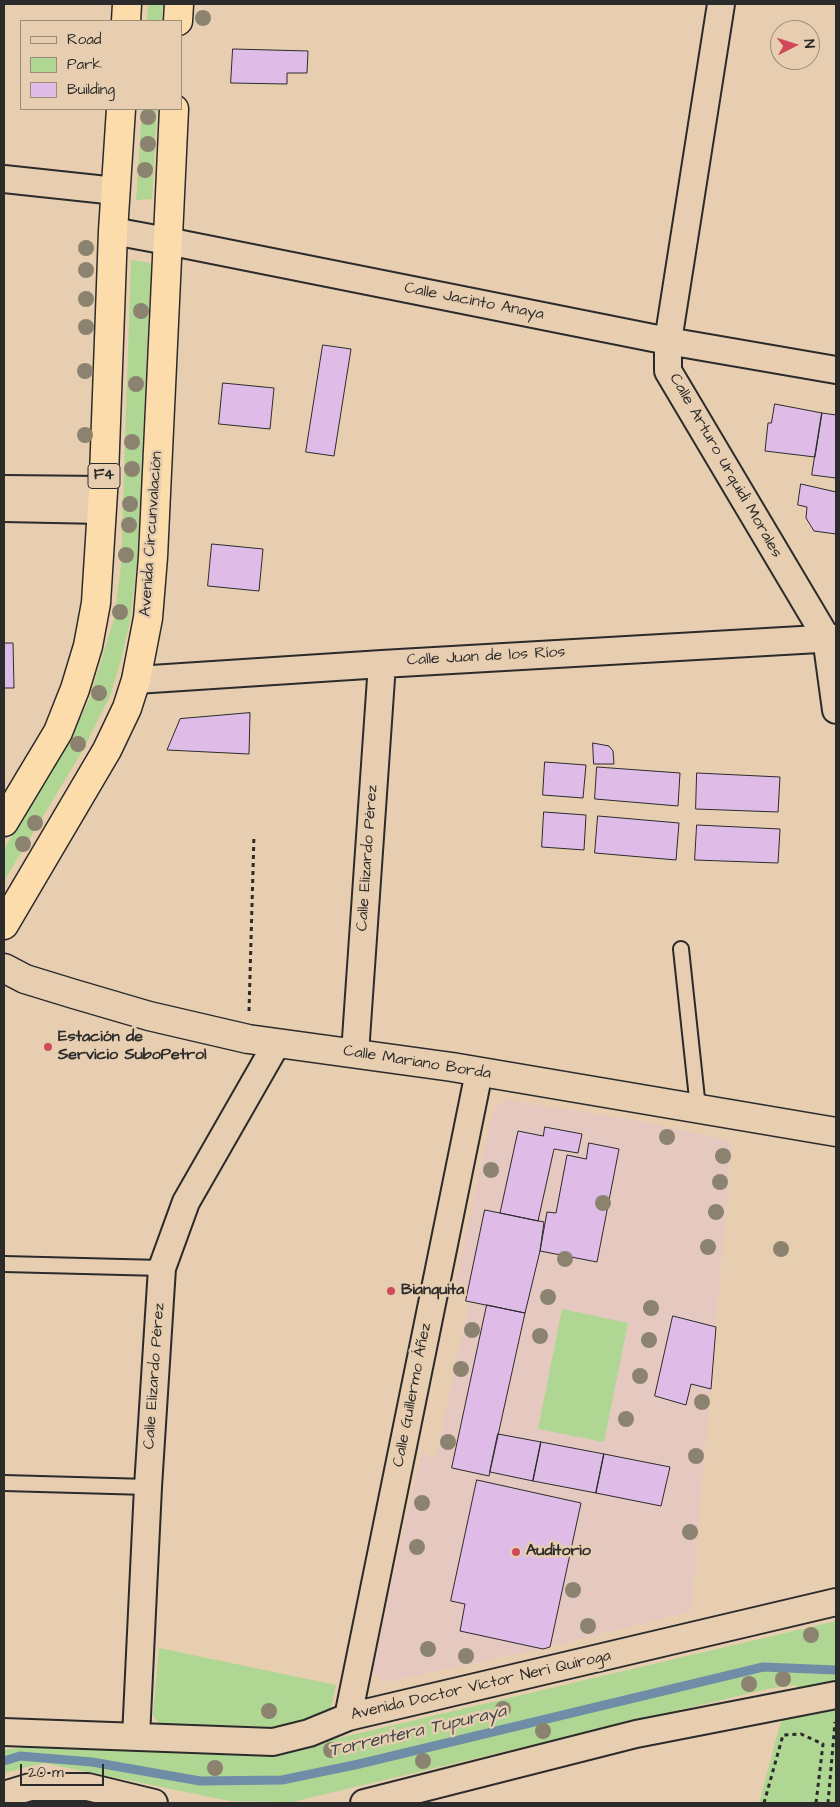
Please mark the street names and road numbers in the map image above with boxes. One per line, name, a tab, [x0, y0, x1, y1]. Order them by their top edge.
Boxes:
street label: Calle Jacinto Anaya	[403, 279, 545, 325]
street label: Calle Arturo Urquidi Morales	[664, 370, 786, 562]
street label: Avenida Circunvalación	[137, 451, 167, 617]
road number: F4	[88, 464, 120, 488]
street label: Calle Juan de los Ríos	[406, 643, 566, 671]
street label: Calle Elizardo Pérez	[353, 784, 383, 932]
street label: Calle Mariano Borda	[342, 1042, 492, 1084]
street label: Calle Elizardo Pérez	[140, 1302, 170, 1450]
street label: Calle Guillermo Áñez	[390, 1321, 436, 1469]
street label: Avenida Doctor Víctor Neri Quiroga	[349, 1647, 613, 1725]

